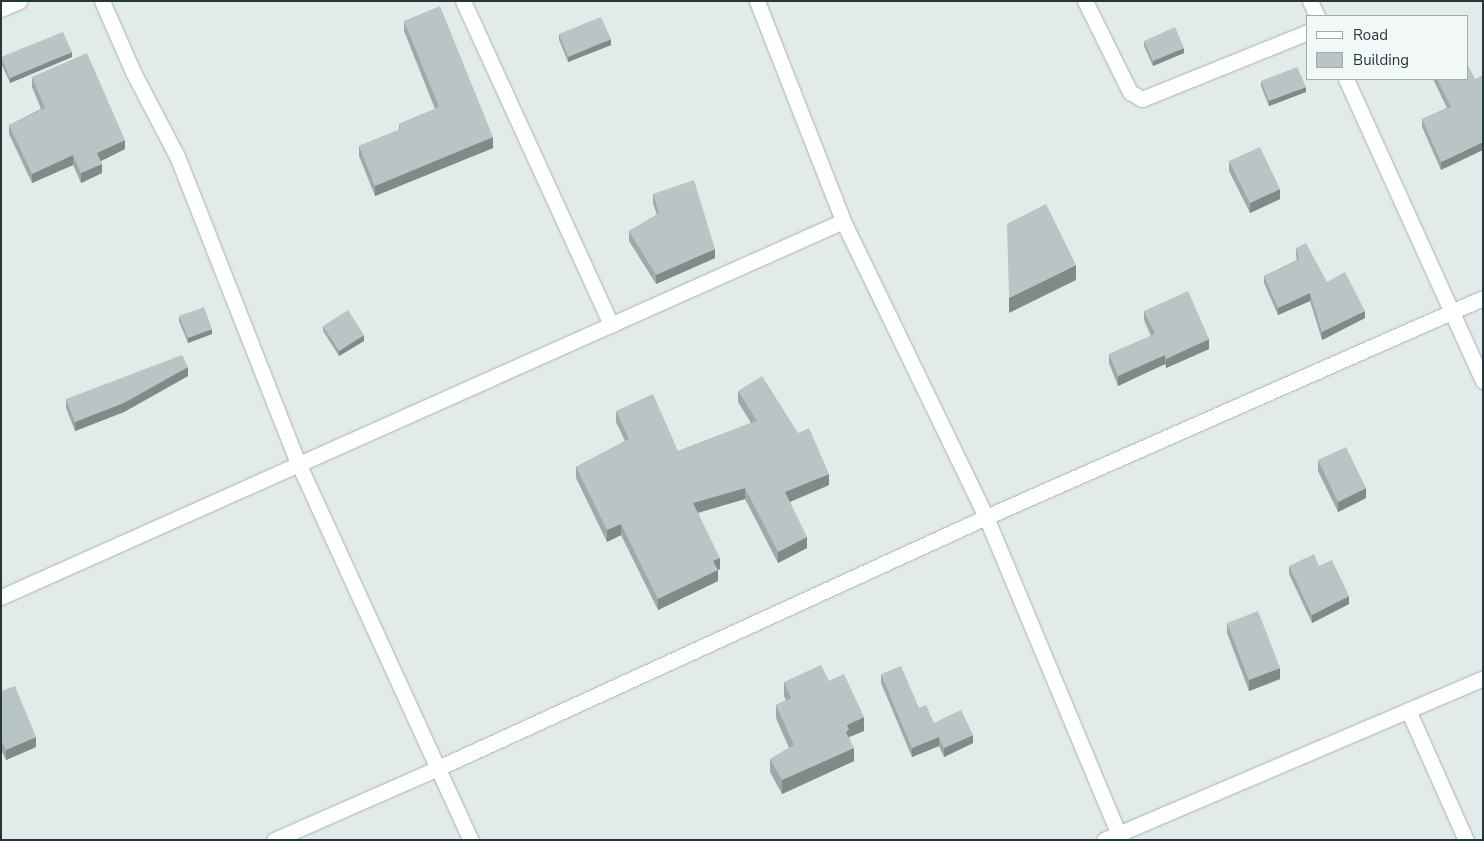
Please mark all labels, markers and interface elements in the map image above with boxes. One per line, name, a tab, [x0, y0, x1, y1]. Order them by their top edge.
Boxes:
legend	[1306, 15, 1469, 80]
text: Road	[1353, 25, 1388, 45]
text: Building	[1353, 50, 1409, 70]

